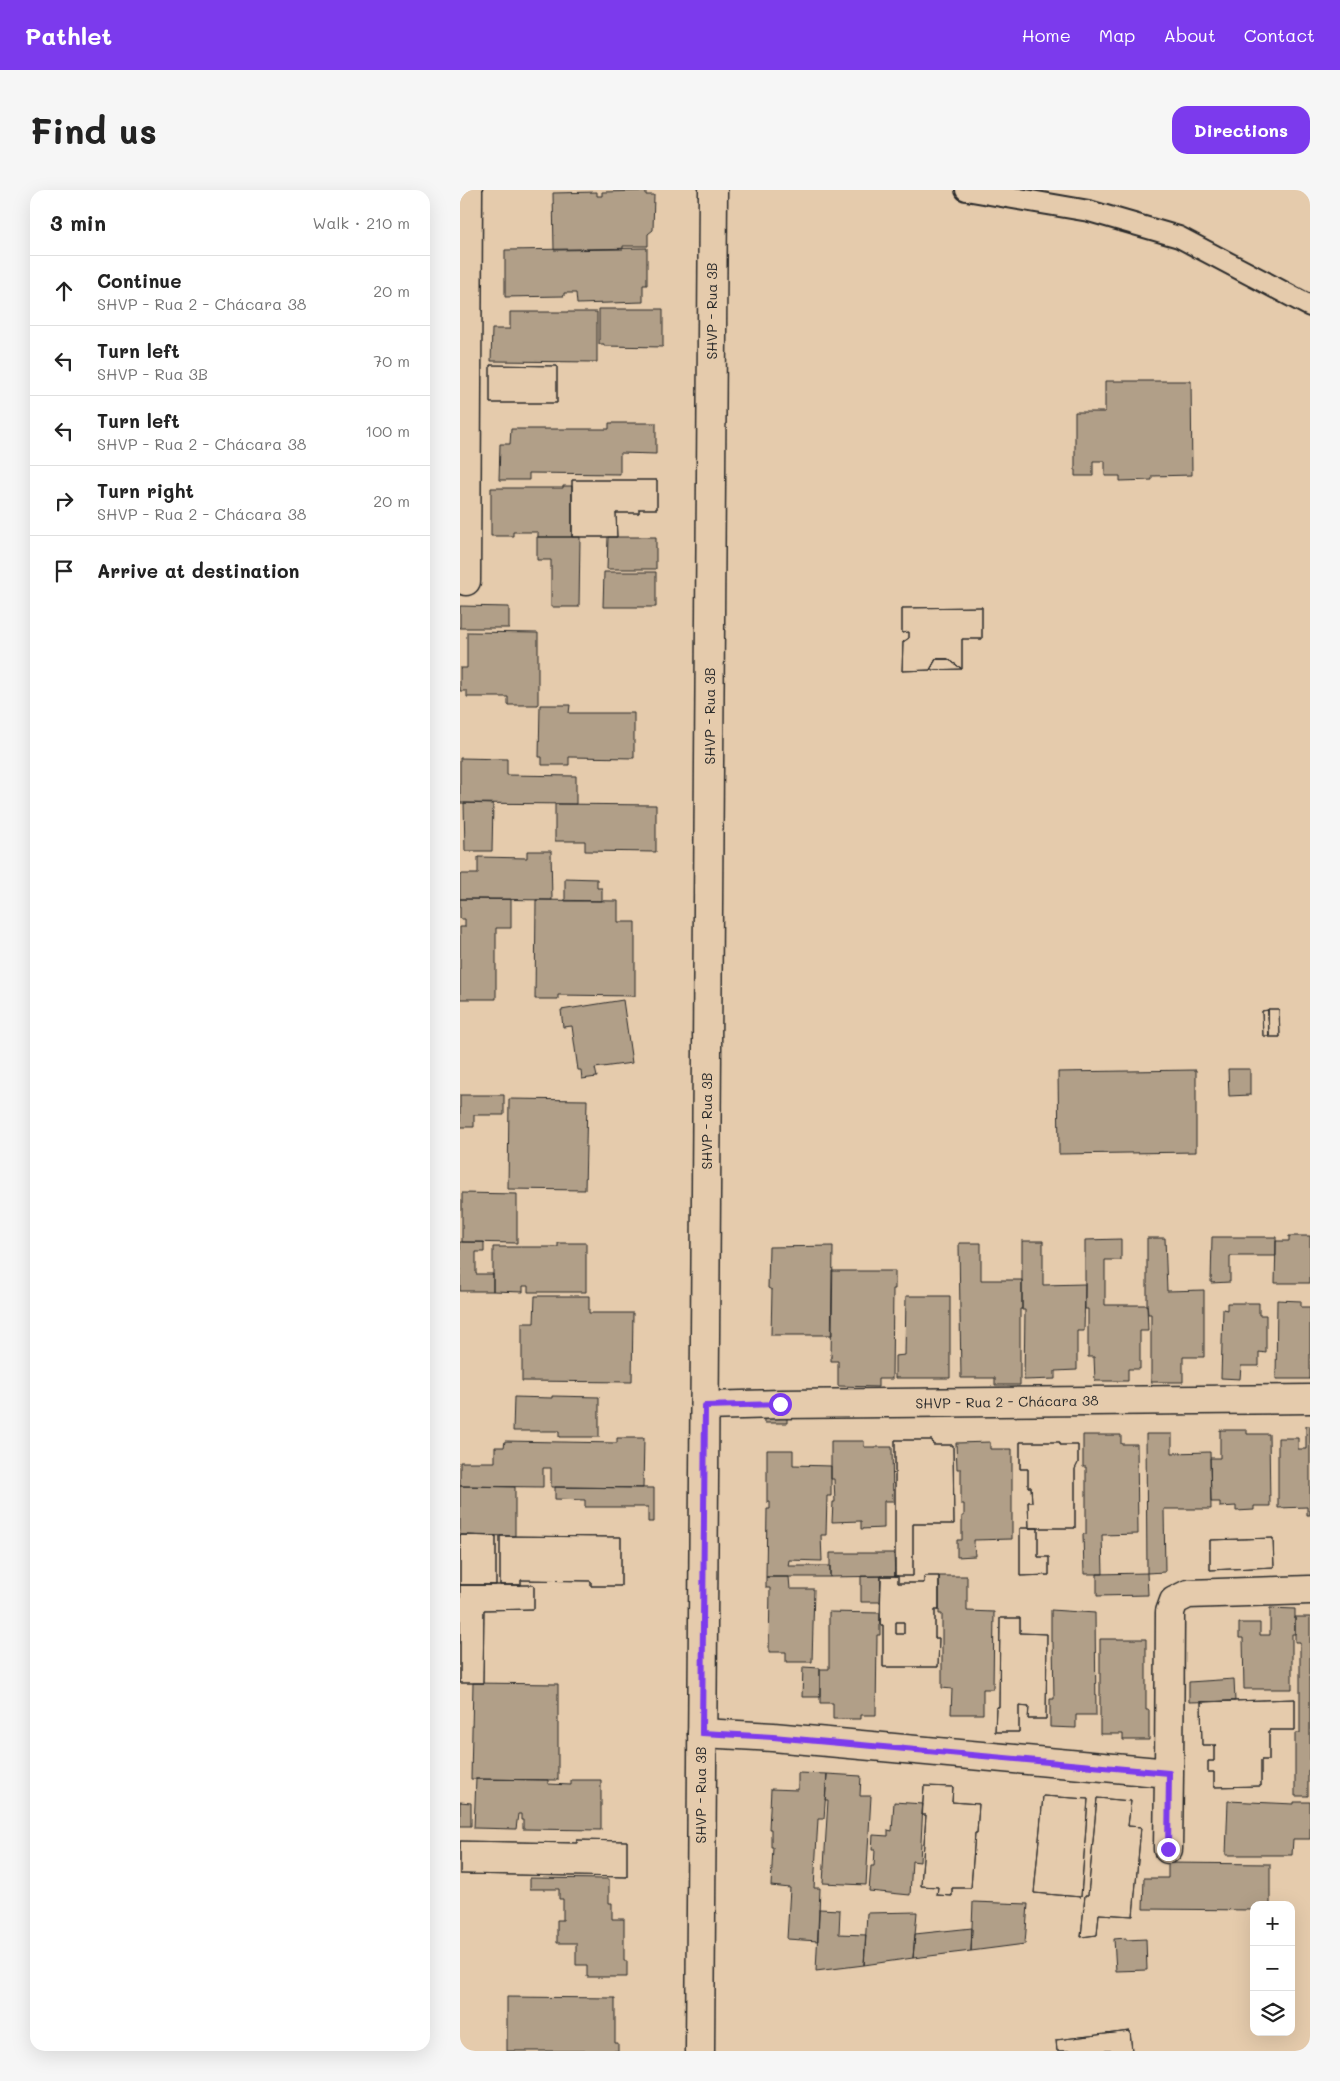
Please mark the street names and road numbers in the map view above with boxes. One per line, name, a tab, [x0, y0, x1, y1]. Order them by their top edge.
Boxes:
street label: SHVP - Rua 3B	[702, 262, 721, 360]
street label: SHVP - Rua 3B	[700, 667, 719, 765]
street label: SHVP - Rua 3B	[697, 1072, 716, 1170]
street label: SHVP - Rua 2 - Chácara 38	[915, 1390, 1099, 1413]
street label: SHVP - Rua 3B	[691, 1746, 710, 1844]

